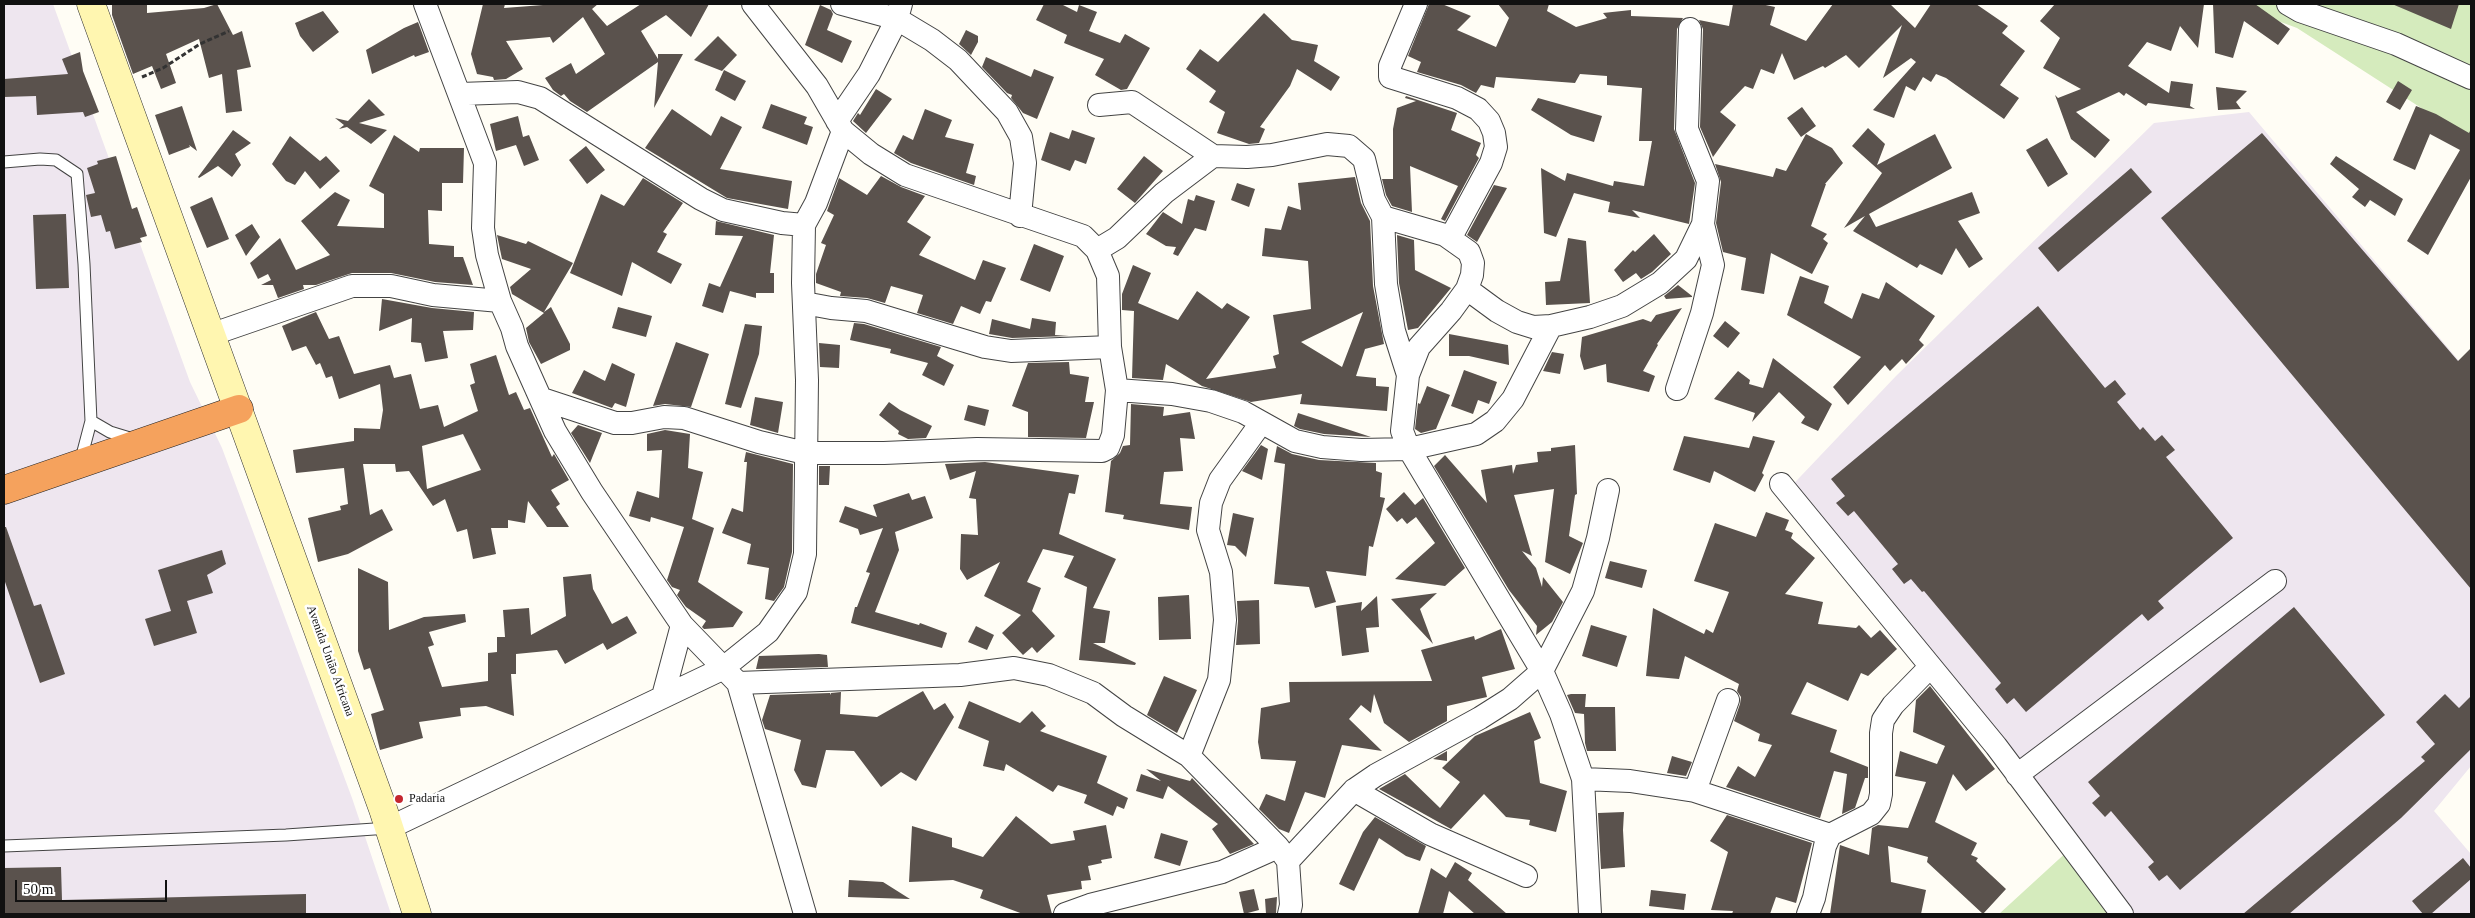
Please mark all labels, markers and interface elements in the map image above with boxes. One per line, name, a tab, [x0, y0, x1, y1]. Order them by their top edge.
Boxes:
street label: Avenida União Africana	[303, 604, 357, 718]
place label: Padaria	[409, 792, 445, 806]
marker: Padaria	[393, 793, 405, 805]
scale bar	[18, 870, 170, 902]
text: 50 m	[23, 881, 53, 897]

